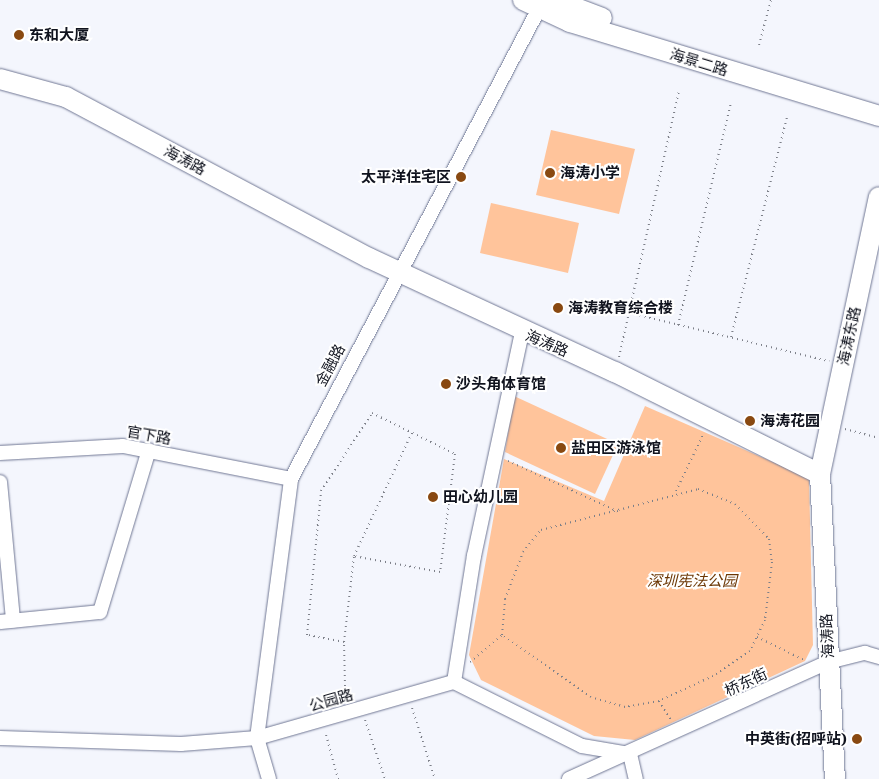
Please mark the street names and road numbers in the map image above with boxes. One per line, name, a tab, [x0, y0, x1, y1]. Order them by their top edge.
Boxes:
street label: 海景二路	[668, 45, 730, 79]
street label: 海涛路	[161, 141, 209, 179]
street label: 海涛东路	[834, 305, 864, 367]
street label: 海涛路	[523, 326, 571, 360]
street label: 金融路	[311, 341, 349, 389]
street label: 官下路	[125, 422, 173, 448]
street label: 海涛路	[817, 613, 837, 659]
street label: 桥东街	[722, 664, 770, 700]
street label: 公园路	[307, 685, 355, 715]

